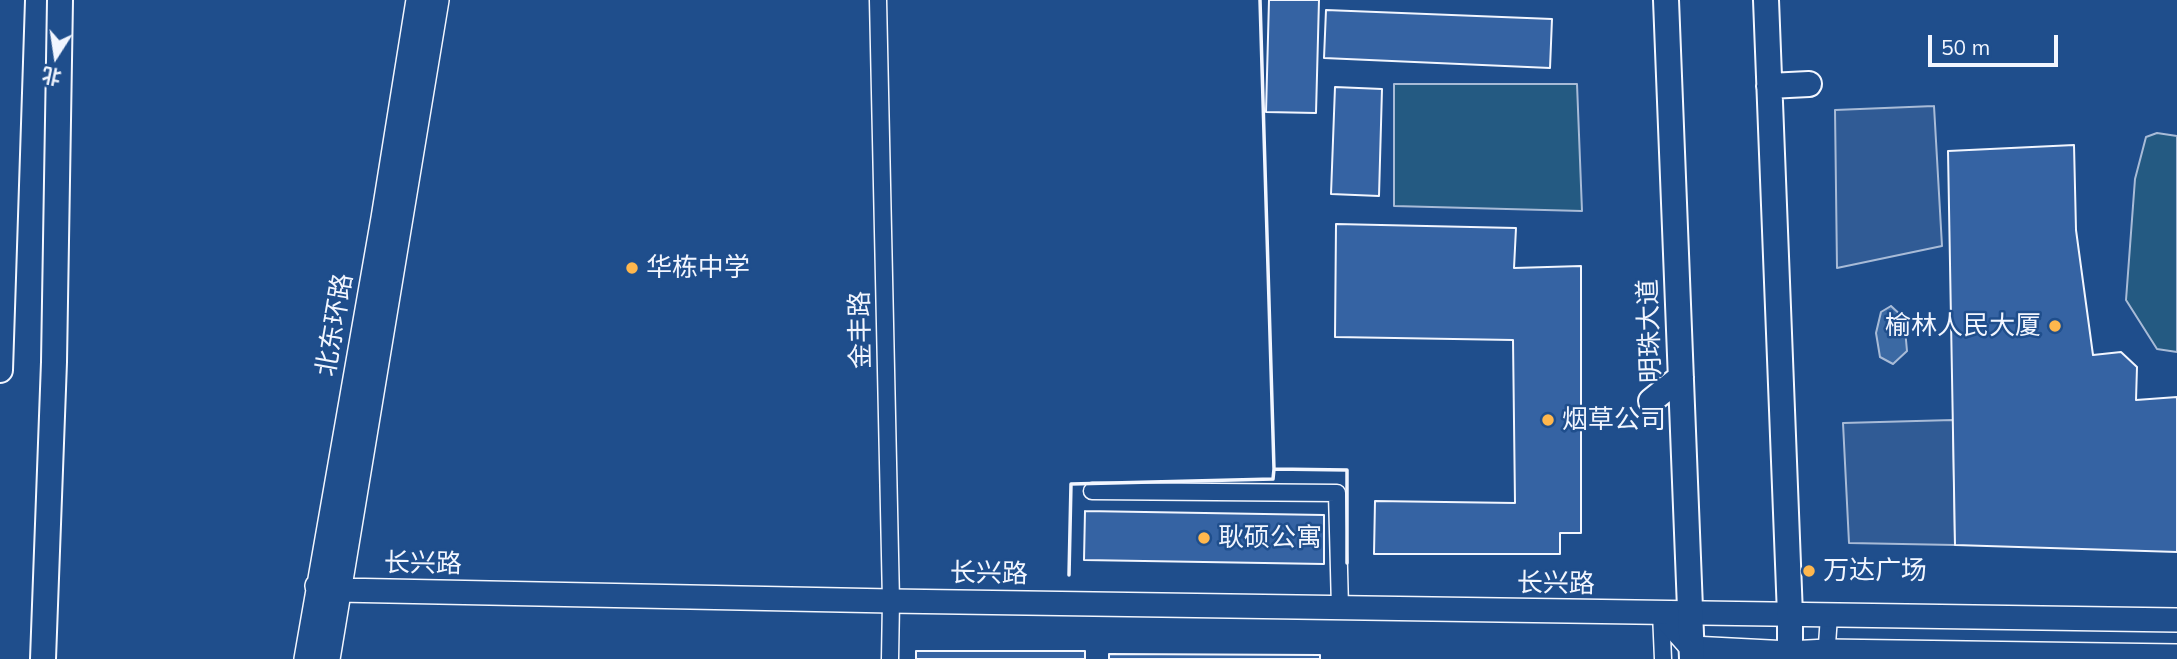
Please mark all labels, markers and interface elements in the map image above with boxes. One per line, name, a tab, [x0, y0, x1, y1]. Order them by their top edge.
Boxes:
north arrow	[21, 21, 91, 91]
scale bar	[1932, 21, 2062, 65]
text: 50 m	[1941, 34, 1990, 60]
text: 北	[40, 63, 63, 90]
place label: 华栋中学	[646, 252, 750, 284]
marker: 华栋中学	[624, 260, 640, 276]
street label: 北东环路	[311, 271, 359, 379]
street label: 明珠大道	[1633, 278, 1667, 384]
street label: 金丰路	[845, 291, 877, 369]
place label: 榆林人民大厦	[1885, 310, 2041, 342]
marker: 榆林人民大厦	[2047, 318, 2063, 334]
place label: 烟草公司	[1562, 404, 1666, 436]
marker: 烟草公司	[1540, 412, 1556, 428]
place label: 耿硕公寓	[1218, 522, 1322, 554]
marker: 耿硕公寓	[1196, 530, 1212, 546]
street label: 长兴路	[384, 548, 462, 580]
place label: 万达广场	[1823, 555, 1927, 587]
street label: 长兴路	[950, 558, 1028, 590]
marker: 万达广场	[1801, 563, 1817, 579]
street label: 长兴路	[1517, 568, 1595, 600]

